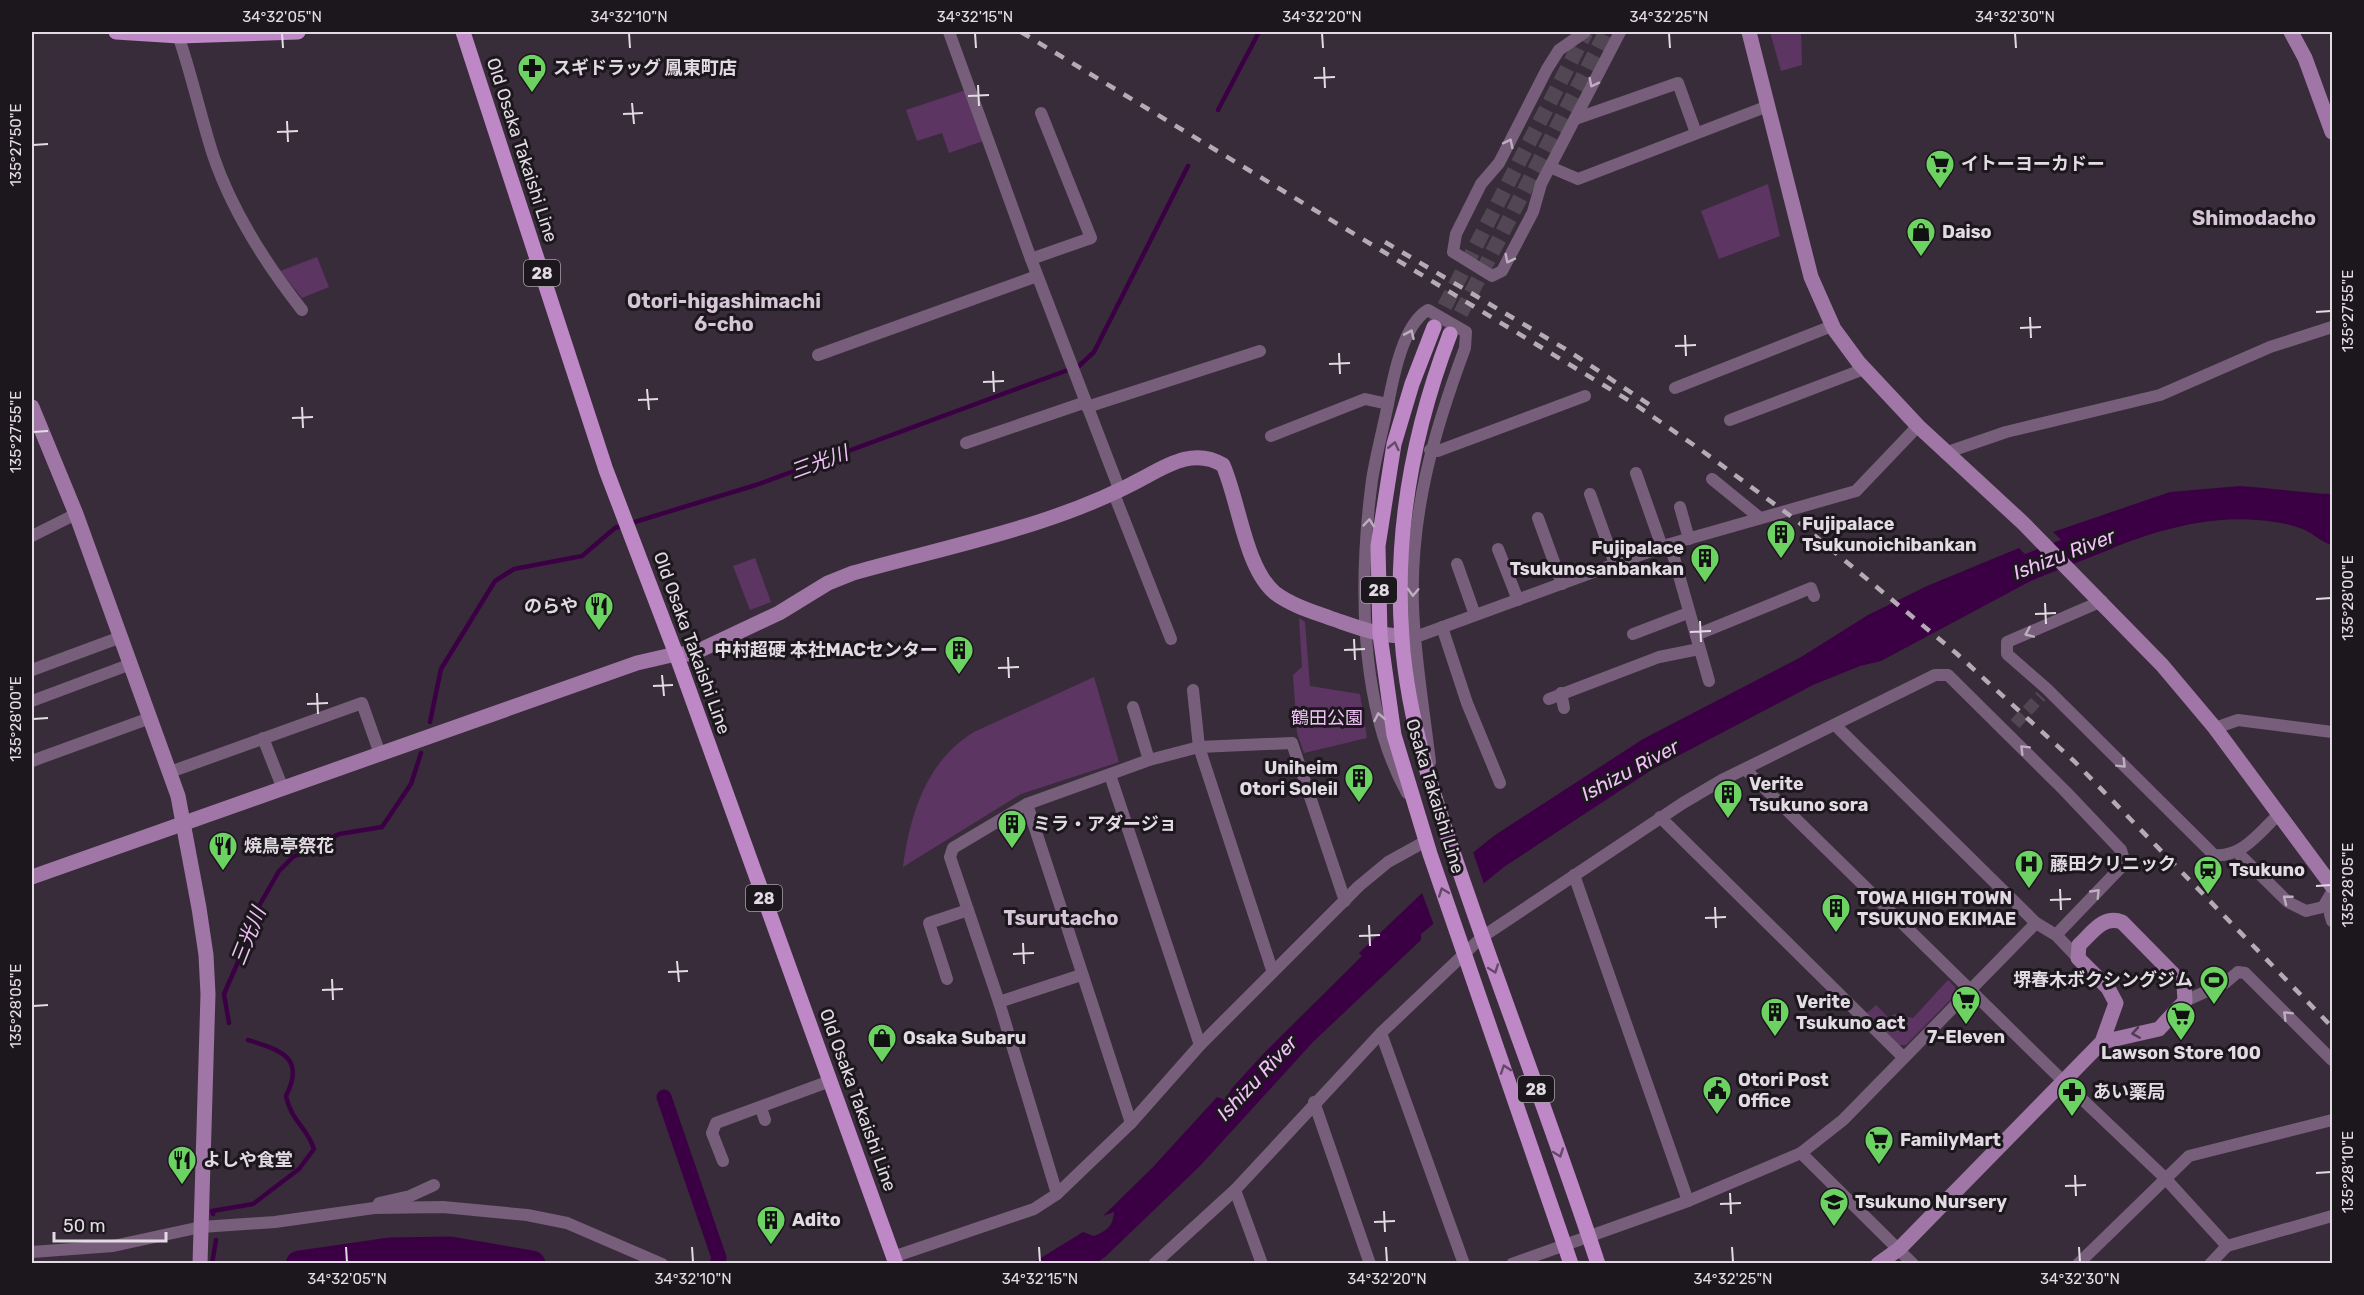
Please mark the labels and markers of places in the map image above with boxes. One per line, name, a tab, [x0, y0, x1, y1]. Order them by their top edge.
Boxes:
pharmacy icon: スギドラッグ 鳳東町店	[516, 52, 548, 94]
place label: スギドラッグ 鳳東町店	[553, 57, 737, 79]
supermarket icon: イトーヨーカドー	[1924, 148, 1956, 190]
place label: イトーヨーカドー	[1961, 153, 2105, 175]
shop icon: Daiso	[1905, 216, 1937, 258]
place label: Daiso	[1942, 221, 1992, 243]
place label: Fujipalace Tsukunoichibankan	[1802, 513, 1977, 556]
building icon: Fujipalace Tsukunoichibankan	[1765, 518, 1797, 560]
place label: Fujipalace Tsukunosanbankan	[1510, 537, 1684, 580]
building icon: Fujipalace Tsukunosanbankan	[1689, 542, 1721, 584]
restaurant icon: のらや	[583, 590, 615, 632]
place label: のらや	[524, 595, 578, 617]
building icon: 中村超硬 本社MACセンター	[943, 634, 975, 676]
place label: 中村超硬 本社MACセンター	[714, 639, 938, 661]
place label: Uniheim Otori Soleil	[1240, 757, 1338, 800]
building icon: Uniheim Otori Soleil	[1343, 762, 1375, 804]
place label: Verite Tsukuno sora	[1749, 773, 1868, 816]
building icon: Verite Tsukuno sora	[1712, 778, 1744, 820]
building icon: ミラ・アダージョ	[996, 808, 1028, 850]
place label: ミラ・アダージョ	[1033, 813, 1177, 835]
restaurant icon: 焼鳥亭祭花	[207, 830, 239, 872]
place label: 焼鳥亭祭花	[244, 835, 334, 857]
hospital icon: 藤田クリニック	[2013, 848, 2045, 890]
place label: 藤田クリニック	[2050, 853, 2176, 875]
station icon: Tsukuno	[2192, 854, 2224, 896]
place label: Tsukuno	[2229, 859, 2305, 881]
place label: TOWA HIGH TOWN TSUKUNO EKIMAE	[1857, 887, 2016, 930]
building icon: TOWA HIGH TOWN TSUKUNO EKIMAE	[1820, 892, 1852, 934]
sports icon: 堺春木ボクシングジム	[2198, 964, 2230, 1006]
place label: 堺春木ボクシングジム	[2013, 969, 2193, 991]
supermarket icon: 7-Eleven	[1950, 984, 1982, 1026]
place label: Verite Tsukuno act	[1796, 991, 1905, 1034]
building icon: Verite Tsukuno act	[1759, 996, 1791, 1038]
supermarket icon: Lawson Store 100	[2165, 1000, 2197, 1042]
shop icon: Osaka Subaru	[866, 1022, 898, 1064]
place label: 7-Eleven	[1927, 1026, 2005, 1048]
place label: Osaka Subaru	[903, 1027, 1026, 1049]
place label: Lawson Store 100	[2101, 1042, 2261, 1064]
place label: Otori Post Office	[1738, 1069, 1829, 1112]
public building icon: Otori Post Office	[1701, 1074, 1733, 1116]
pharmacy icon: あい薬局	[2056, 1076, 2088, 1118]
place label: あい薬局	[2093, 1081, 2165, 1103]
supermarket icon: FamilyMart	[1863, 1124, 1895, 1166]
place label: FamilyMart	[1900, 1129, 2001, 1151]
restaurant icon: よしや食堂	[166, 1144, 198, 1186]
place label: よしや食堂	[203, 1149, 293, 1171]
school or university icon: Tsukuno Nursery	[1818, 1186, 1850, 1228]
place label: Tsukuno Nursery	[1855, 1191, 2007, 1213]
building icon: Adito	[755, 1204, 787, 1246]
place label: Adito	[792, 1209, 841, 1231]

